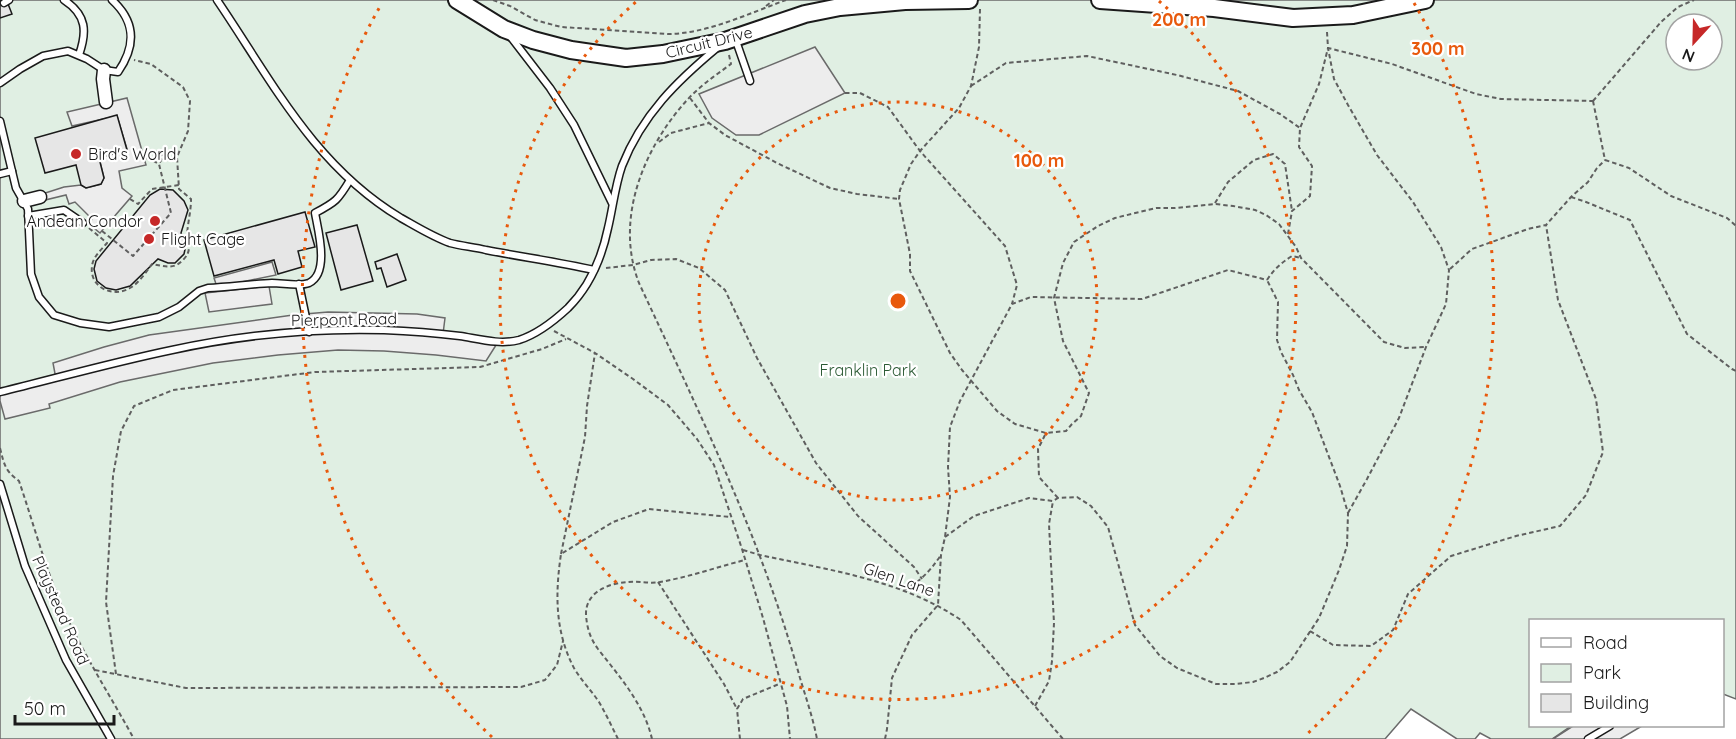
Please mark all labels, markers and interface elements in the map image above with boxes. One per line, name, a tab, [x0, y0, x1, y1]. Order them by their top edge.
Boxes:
text: 200 m	[1152, 8, 1206, 31]
north arrow	[1664, 12, 1724, 72]
street label: Circuit Drive	[663, 22, 755, 62]
text: 300 m	[1411, 37, 1465, 60]
text: N	[1679, 44, 1698, 67]
place label: Bird's World	[88, 144, 177, 164]
marker: Bird's World	[69, 147, 83, 161]
text: 100 m	[1014, 149, 1064, 172]
place label: Andean Condor	[26, 211, 143, 231]
marker: Andean Condor	[148, 214, 162, 228]
place label: Flight Cage	[161, 229, 245, 249]
marker: Flight Cage	[142, 232, 156, 246]
centre of rings	[888, 291, 908, 311]
street label: Pierpont Road	[291, 308, 397, 330]
park label: Franklin Park	[820, 360, 916, 380]
street label: Playstead Road	[28, 552, 94, 668]
street label: Glen Lane	[861, 558, 937, 600]
legend	[1529, 619, 1724, 727]
text: Road	[1583, 631, 1628, 654]
text: Park	[1583, 661, 1621, 684]
scale bar	[15, 688, 114, 726]
text: Building	[1583, 691, 1649, 714]
text: 50 m	[24, 697, 66, 720]

